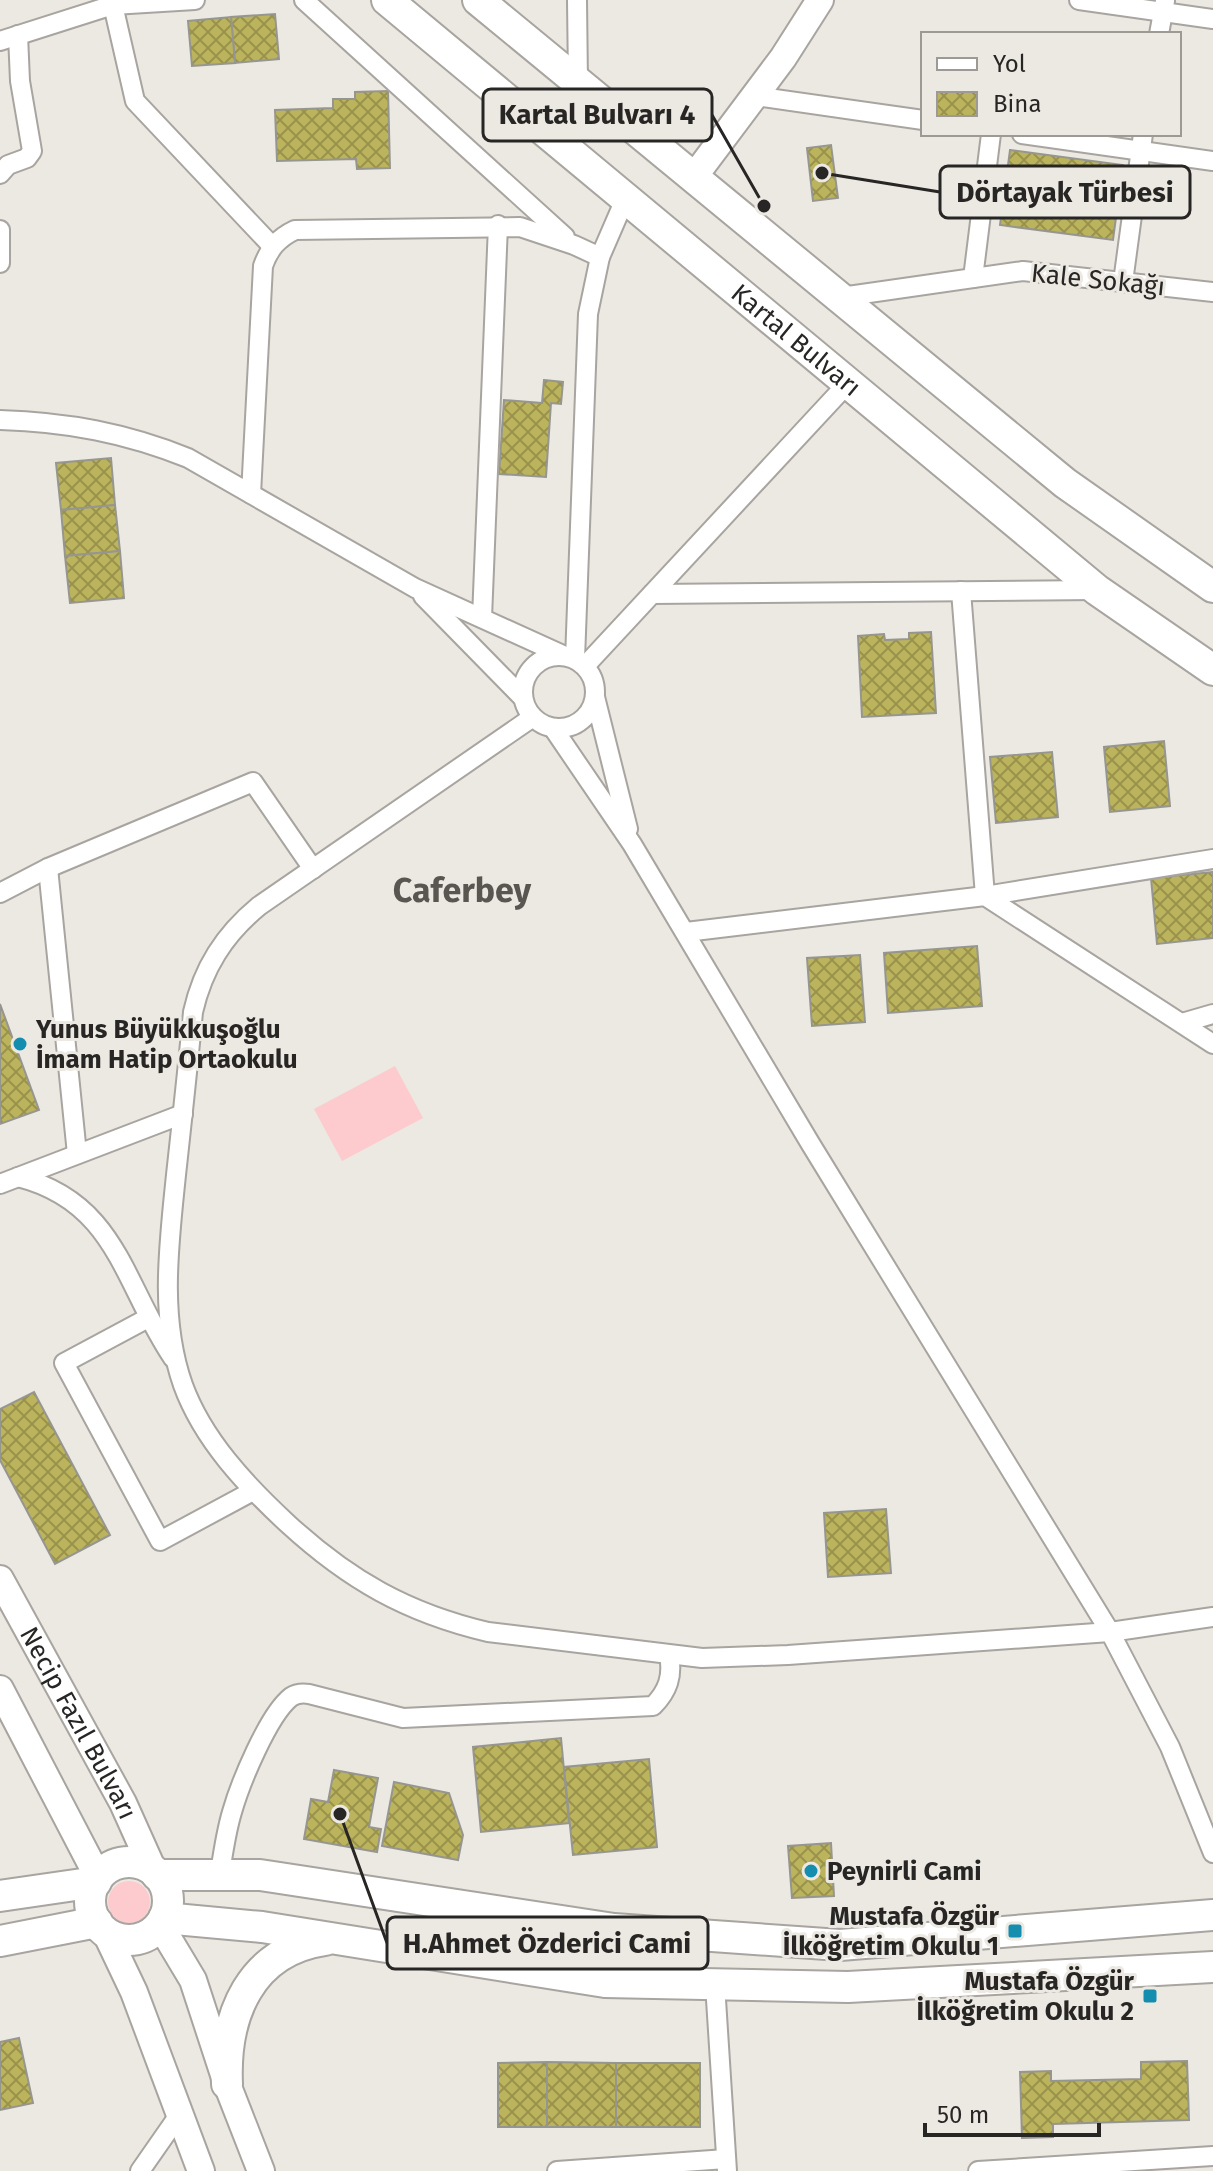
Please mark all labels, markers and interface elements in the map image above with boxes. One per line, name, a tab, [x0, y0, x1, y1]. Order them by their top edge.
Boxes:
legend	[921, 32, 1181, 136]
text: Yol	[993, 50, 1026, 78]
callout: Kartal Bulvarı 4	[483, 89, 712, 141]
text: Bina	[993, 90, 1041, 118]
text: Kartal Bulvarı 4	[499, 98, 695, 131]
callout: Dörtayak Türbesi	[940, 166, 1190, 218]
text: Dörtayak Türbesi	[956, 176, 1174, 209]
street label: Kale Sokağı	[1029, 258, 1167, 302]
street label: Kartal Bulvarı	[725, 277, 867, 403]
district label: Caferbey	[393, 870, 532, 911]
place label: Yunus Büyükkuşoğlu İmam Hatip Ortaokulu	[35, 1014, 298, 1075]
marker: Yunus Büyükkuşoğlu İmam Hatip Ortaokulu	[11, 1035, 29, 1053]
street label: Necip Fazıl Bulvarı	[14, 1621, 144, 1824]
place label: Peynirli Cami	[827, 1856, 982, 1887]
marker: Peynirli Cami	[802, 1862, 820, 1880]
place label: Mustafa Özgür İlköğretim Okulu 1	[783, 1900, 1000, 1962]
callout: H.Ahmet Özderici Cami	[387, 1917, 708, 1969]
marker: Mustafa Özgür İlköğretim Okulu 1	[1006, 1922, 1024, 1940]
text: H.Ahmet Özderici Cami	[403, 1927, 691, 1960]
place label: Mustafa Özgür İlköğretim Okulu 2	[916, 1965, 1135, 2027]
marker: Mustafa Özgür İlköğretim Okulu 2	[1141, 1987, 1159, 2005]
scale bar	[925, 2087, 1099, 2137]
text: 50 m	[937, 2101, 989, 2129]

